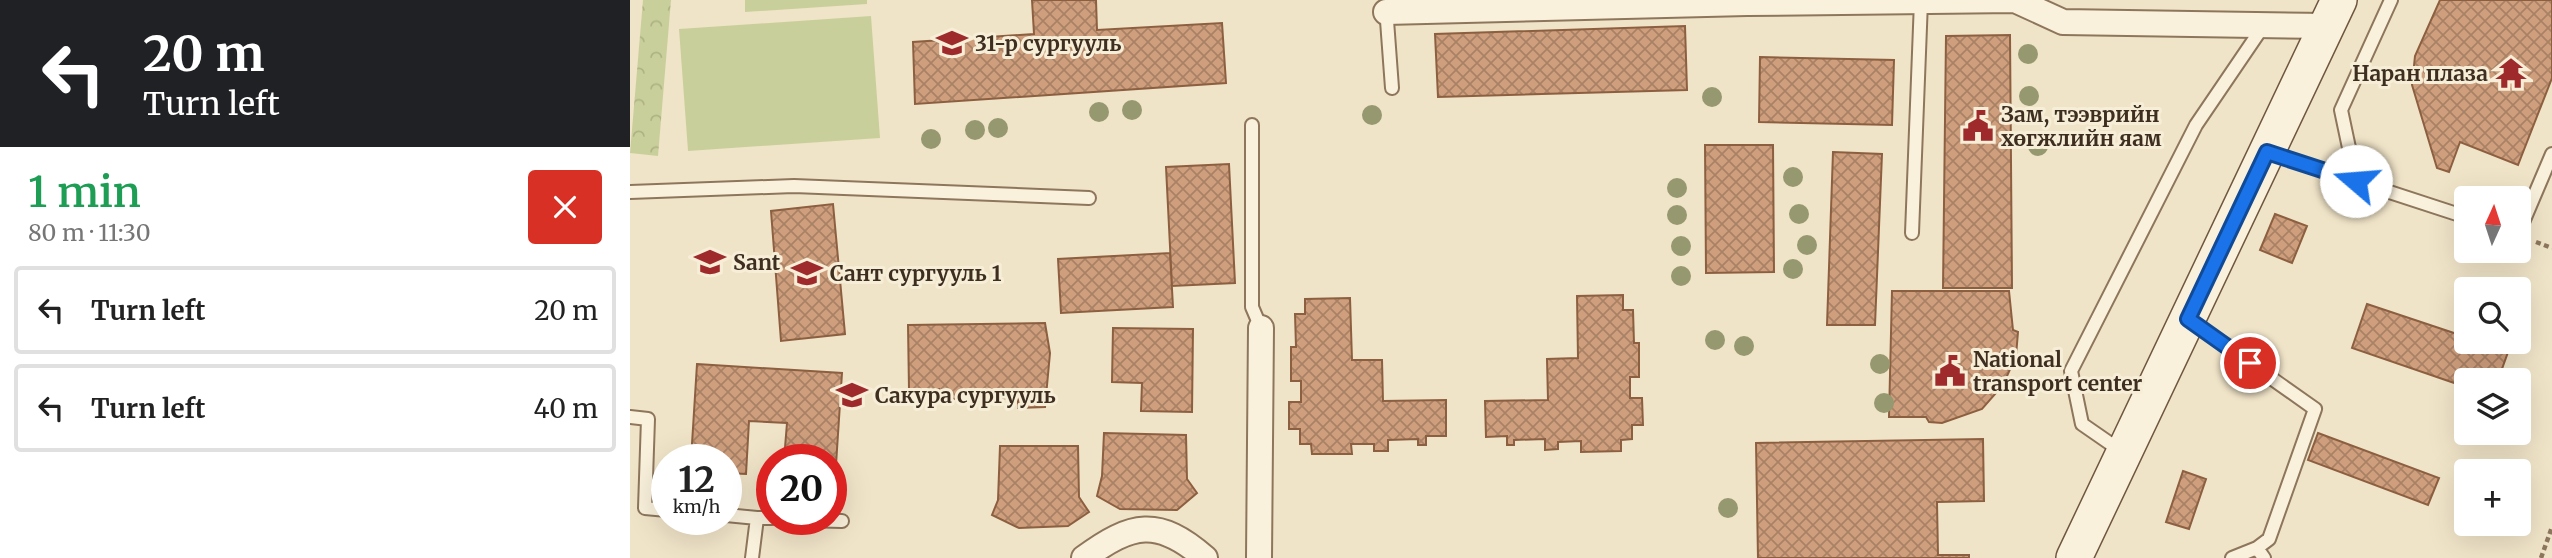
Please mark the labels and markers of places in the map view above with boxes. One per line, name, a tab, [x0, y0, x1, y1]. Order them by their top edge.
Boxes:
school or university icon: 31-р сургууль	[935, 26, 969, 60]
place label: 31-р сургууль	[975, 30, 1122, 57]
temple icon: Наран плаза	[2494, 56, 2528, 90]
place label: Наран плаза	[2352, 60, 2488, 87]
place label: Зам, тээврийн хөгжлийн яам	[2001, 101, 2162, 152]
public building icon: Зам, тээврийн хөгжлийн яам	[1961, 109, 1995, 143]
school or university icon: Sant	[693, 245, 727, 279]
place label: Sant	[733, 249, 781, 276]
school or university icon: Сант сургууль 1	[790, 256, 824, 290]
place label: Сант сургууль 1	[830, 260, 1002, 287]
pin	[2220, 333, 2280, 393]
place label: National transport center	[1973, 346, 2142, 397]
public building icon: National transport center	[1933, 354, 1967, 388]
school or university icon: Сакура сургууль	[835, 378, 869, 412]
place label: Сакура сургууль	[875, 382, 1056, 409]

